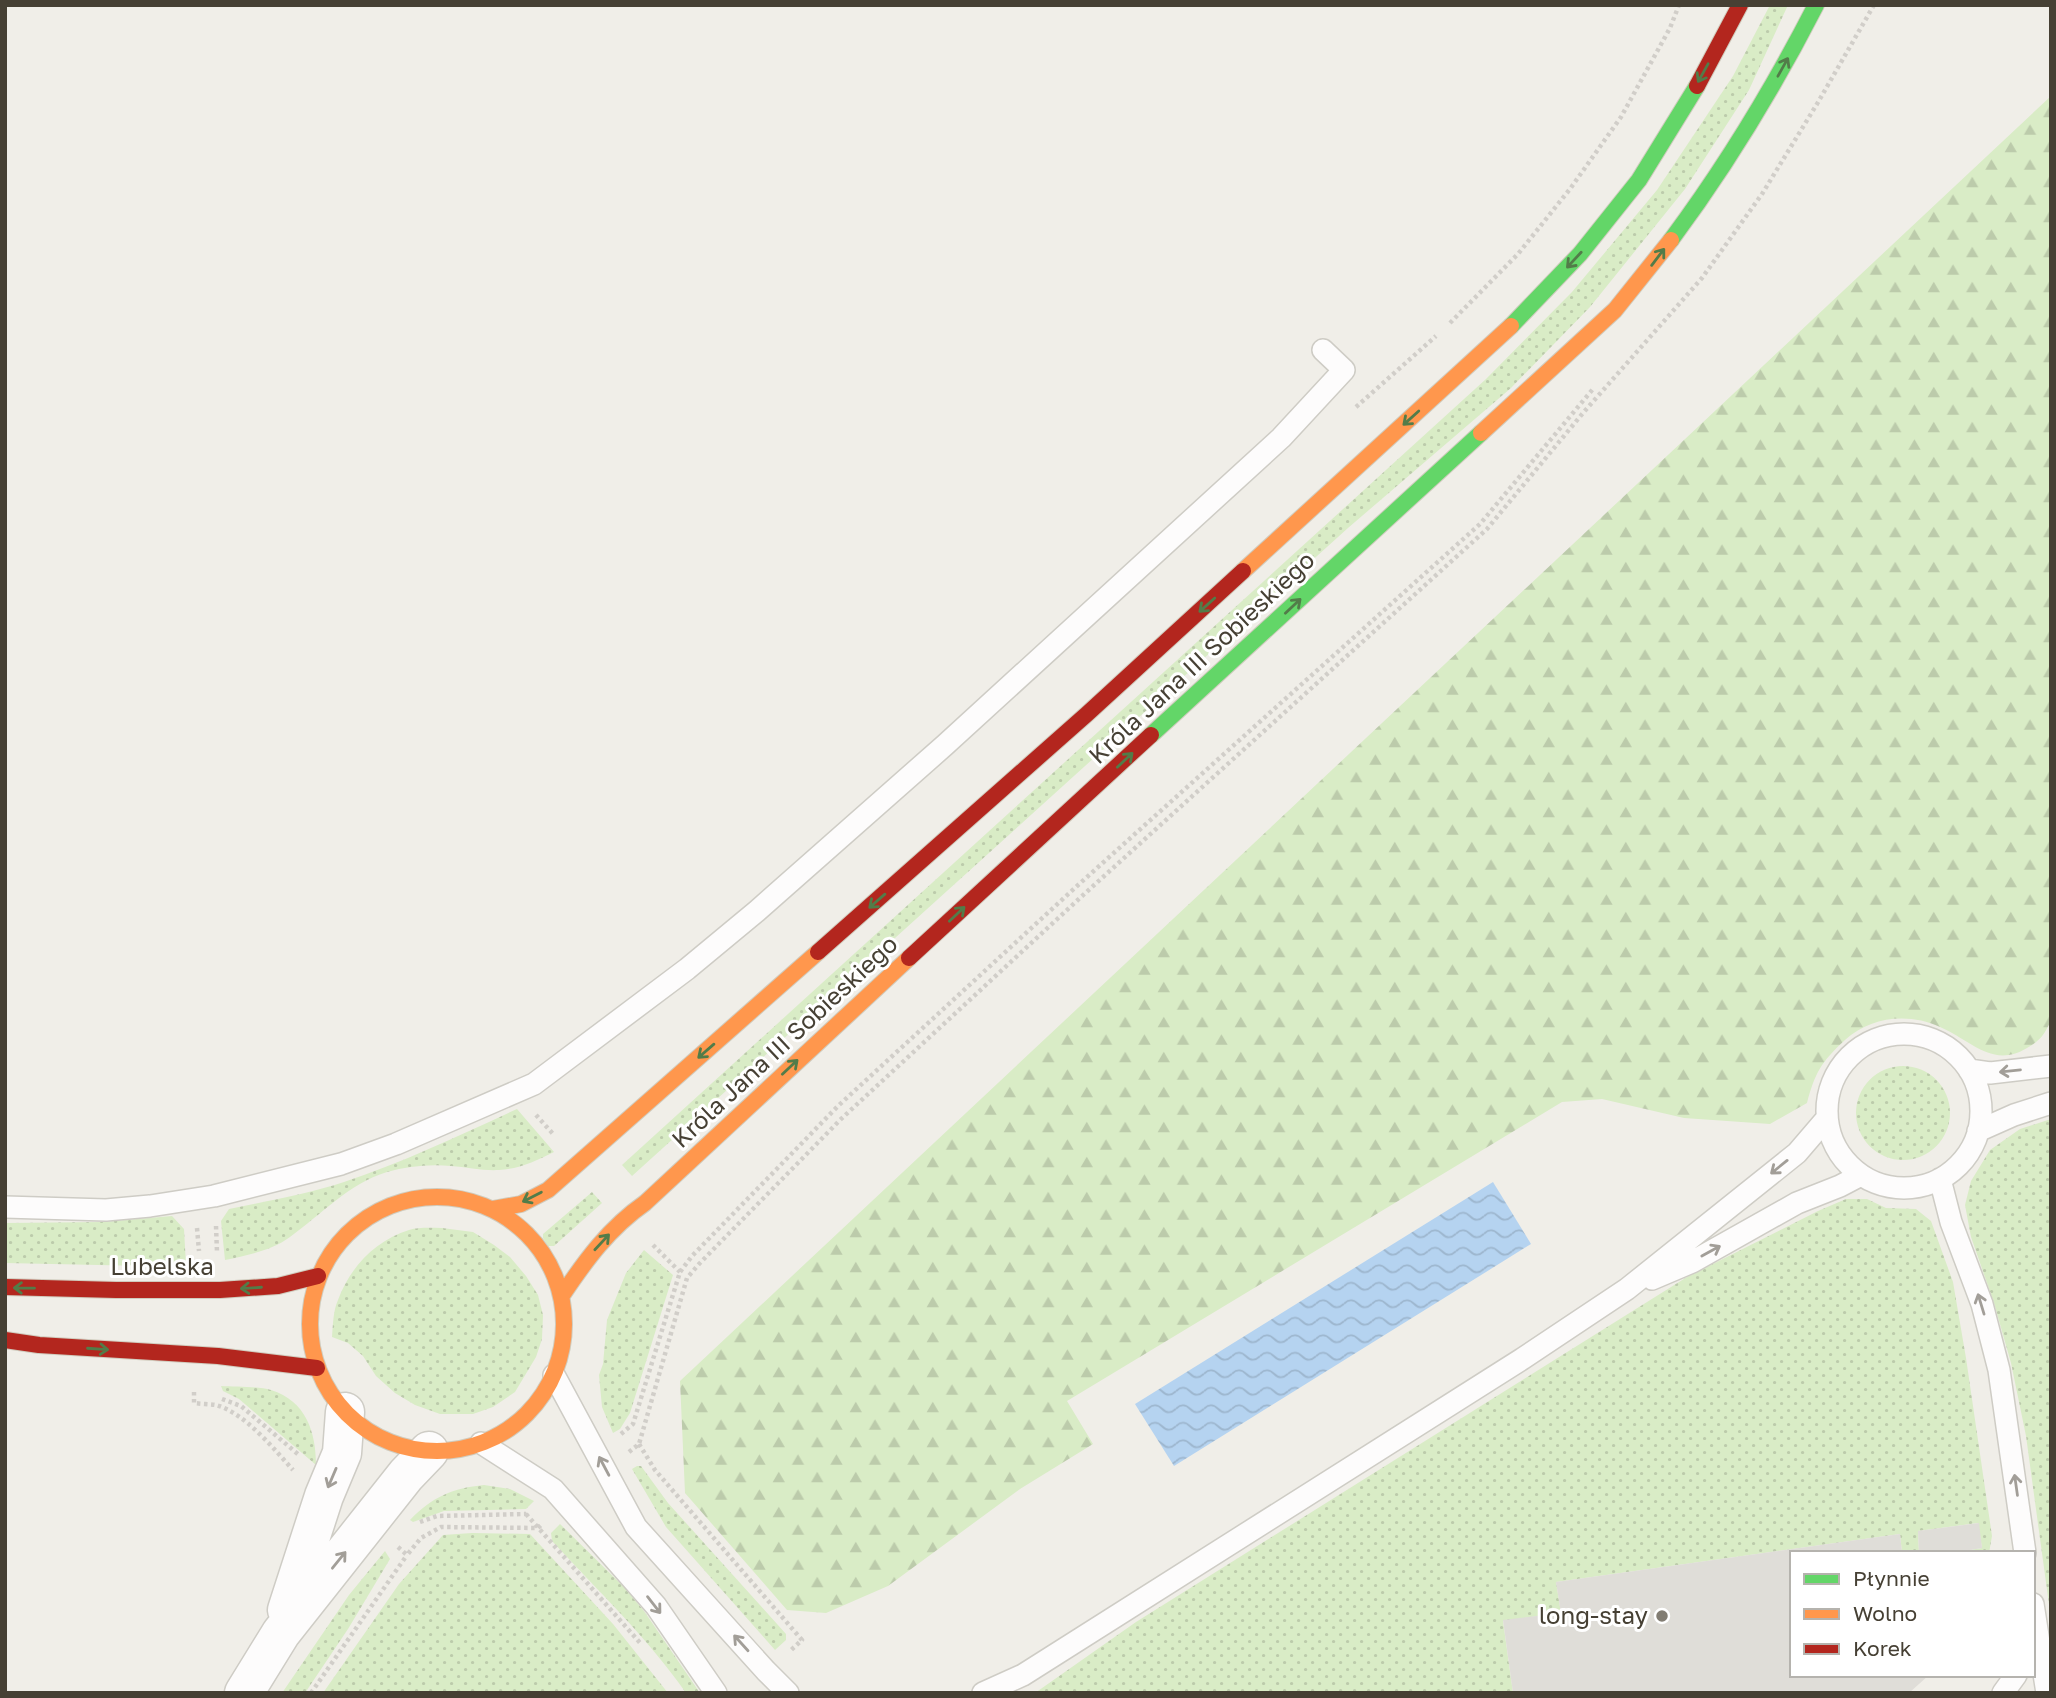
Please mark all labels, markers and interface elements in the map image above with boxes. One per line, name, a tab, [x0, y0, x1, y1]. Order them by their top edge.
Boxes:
one-way arrow	[1776, 58, 1790, 78]
one-way arrow	[1696, 62, 1709, 83]
one-way arrow	[1651, 248, 1666, 267]
one-way arrow	[1566, 251, 1582, 269]
one-way arrow	[1402, 410, 1420, 426]
street label: Króla Jana III Sobieskiego	[1082, 545, 1320, 769]
one-way arrow	[1199, 596, 1216, 613]
one-way arrow	[1284, 598, 1302, 614]
one-way arrow	[1116, 752, 1134, 768]
one-way arrow	[868, 893, 886, 909]
one-way arrow	[948, 905, 965, 922]
street label: Króla Jana III Sobieskiego	[665, 929, 903, 1153]
one-way arrow	[698, 1043, 715, 1060]
one-way arrow	[781, 1059, 798, 1076]
one-way arrow	[1999, 1065, 2022, 1078]
one-way arrow	[1771, 1159, 1789, 1175]
one-way arrow	[523, 1191, 543, 1205]
one-way arrow	[593, 1234, 610, 1251]
one-way arrow	[1701, 1244, 1721, 1258]
street label: Lubelska	[110, 1251, 214, 1280]
one-way arrow	[13, 1281, 36, 1295]
one-way arrow	[241, 1282, 263, 1295]
one-way arrow	[1974, 1293, 1987, 1315]
one-way arrow	[86, 1342, 109, 1355]
one-way arrow	[597, 1457, 611, 1477]
one-way arrow	[324, 1467, 337, 1488]
one-way arrow	[2009, 1474, 2022, 1497]
legend	[1790, 1551, 2035, 1677]
one-way arrow	[331, 1552, 346, 1570]
text: Płynnie	[1853, 1565, 1930, 1591]
one-way arrow	[647, 1596, 662, 1614]
place label: long-stay	[1539, 1600, 1648, 1629]
text: Wolno	[1853, 1600, 1917, 1626]
marker: long-stay	[1654, 1608, 1670, 1624]
one-way arrow	[733, 1634, 749, 1652]
text: Korek	[1853, 1635, 1912, 1661]

